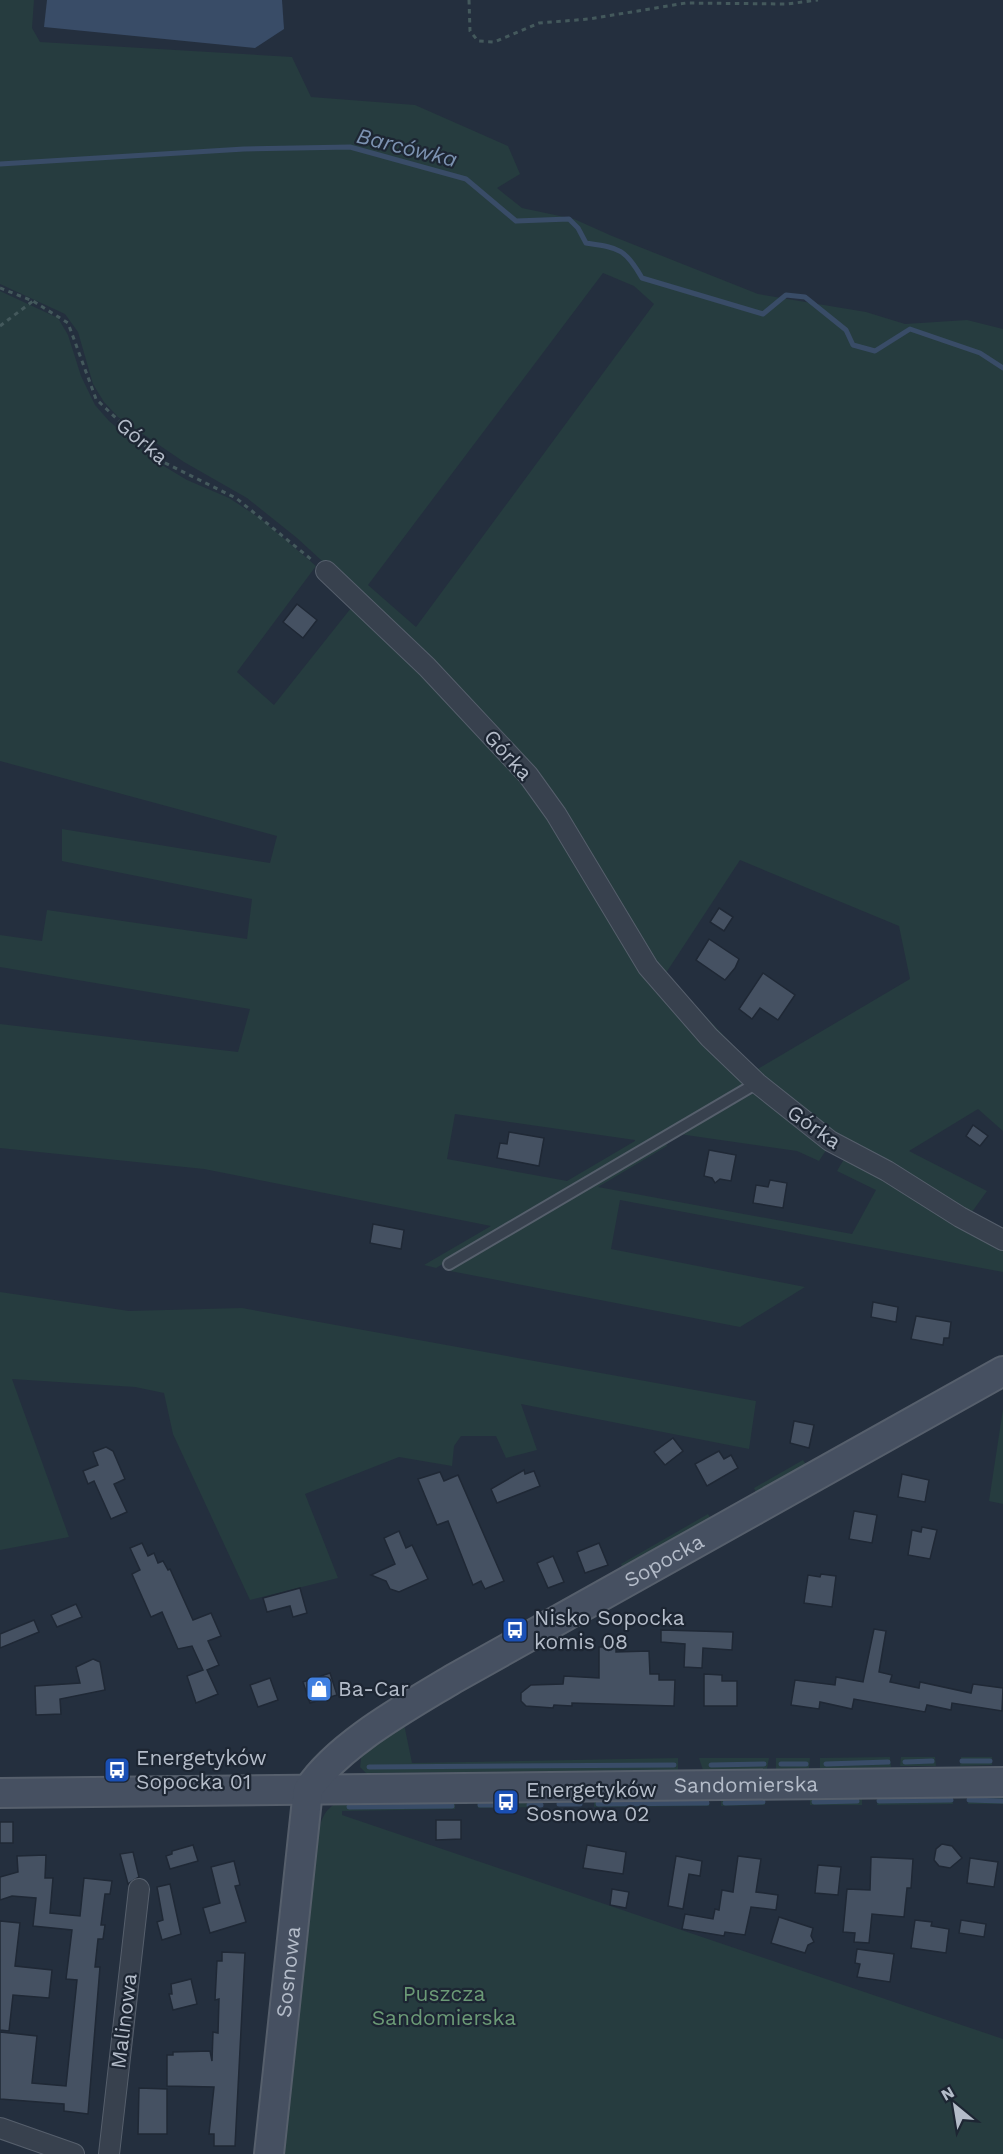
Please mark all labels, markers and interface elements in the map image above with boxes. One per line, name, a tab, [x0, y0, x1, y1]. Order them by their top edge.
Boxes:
water label: Barcówka	[354, 123, 460, 172]
street label: Górka	[111, 412, 173, 470]
street label: Górka	[479, 724, 538, 785]
street label: Górka	[783, 1099, 846, 1154]
street label: Sopocka	[620, 1528, 708, 1593]
place label: Nisko Sopocka komis 08	[534, 1605, 685, 1654]
bus stop icon: Nisko Sopocka komis 08	[500, 1615, 530, 1645]
shop icon: Ba-Car	[304, 1674, 334, 1704]
place label: Ba-Car	[338, 1676, 409, 1701]
place label: Energetyków Sopocka 01	[136, 1745, 267, 1794]
bus stop icon: Energetyków Sopocka 01	[102, 1755, 132, 1785]
street label: Sandomierska	[674, 1771, 818, 1798]
place label: Energetyków Sosnowa 02	[526, 1777, 657, 1826]
bus stop icon: Energetyków Sosnowa 02	[491, 1787, 521, 1817]
street label: Sosnowa	[271, 1925, 305, 2019]
street label: Malinowa	[105, 1972, 142, 2070]
park label: Puszcza Sandomierska	[372, 1981, 516, 2030]
north arrow	[925, 2076, 985, 2136]
text: N	[938, 2082, 958, 2105]

